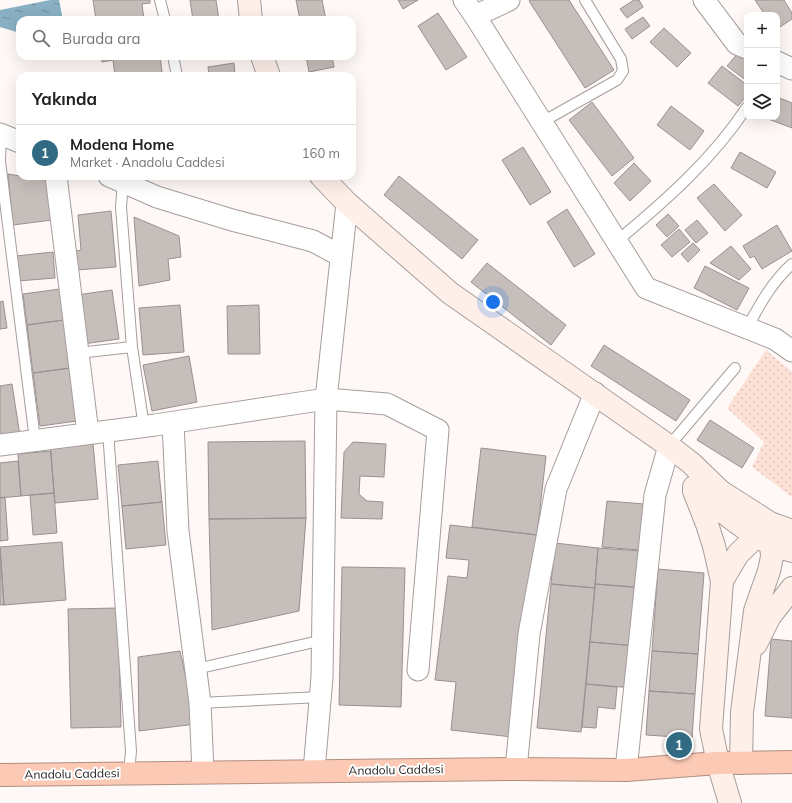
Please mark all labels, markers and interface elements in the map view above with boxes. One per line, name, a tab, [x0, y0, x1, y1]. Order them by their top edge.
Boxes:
map controls	[744, 12, 780, 120]
button: +	[744, 12, 780, 48]
search box	[16, 16, 356, 60]
icon: search	[30, 27, 52, 49]
text: Burada ara	[62, 29, 141, 48]
button: −	[744, 48, 780, 84]
button: layers	[744, 84, 780, 120]
text: Yakında	[32, 88, 97, 109]
text: Modena Home	[70, 135, 174, 154]
text: 1	[41, 145, 49, 161]
text: 160 m	[302, 145, 340, 161]
text: Market · Anadolu Caddesi	[70, 154, 225, 170]
your location	[483, 292, 503, 312]
pin: 1	[666, 730, 692, 760]
street label: Anadolu Caddesi	[348, 761, 444, 778]
street label: Anadolu Caddesi	[24, 765, 120, 782]

